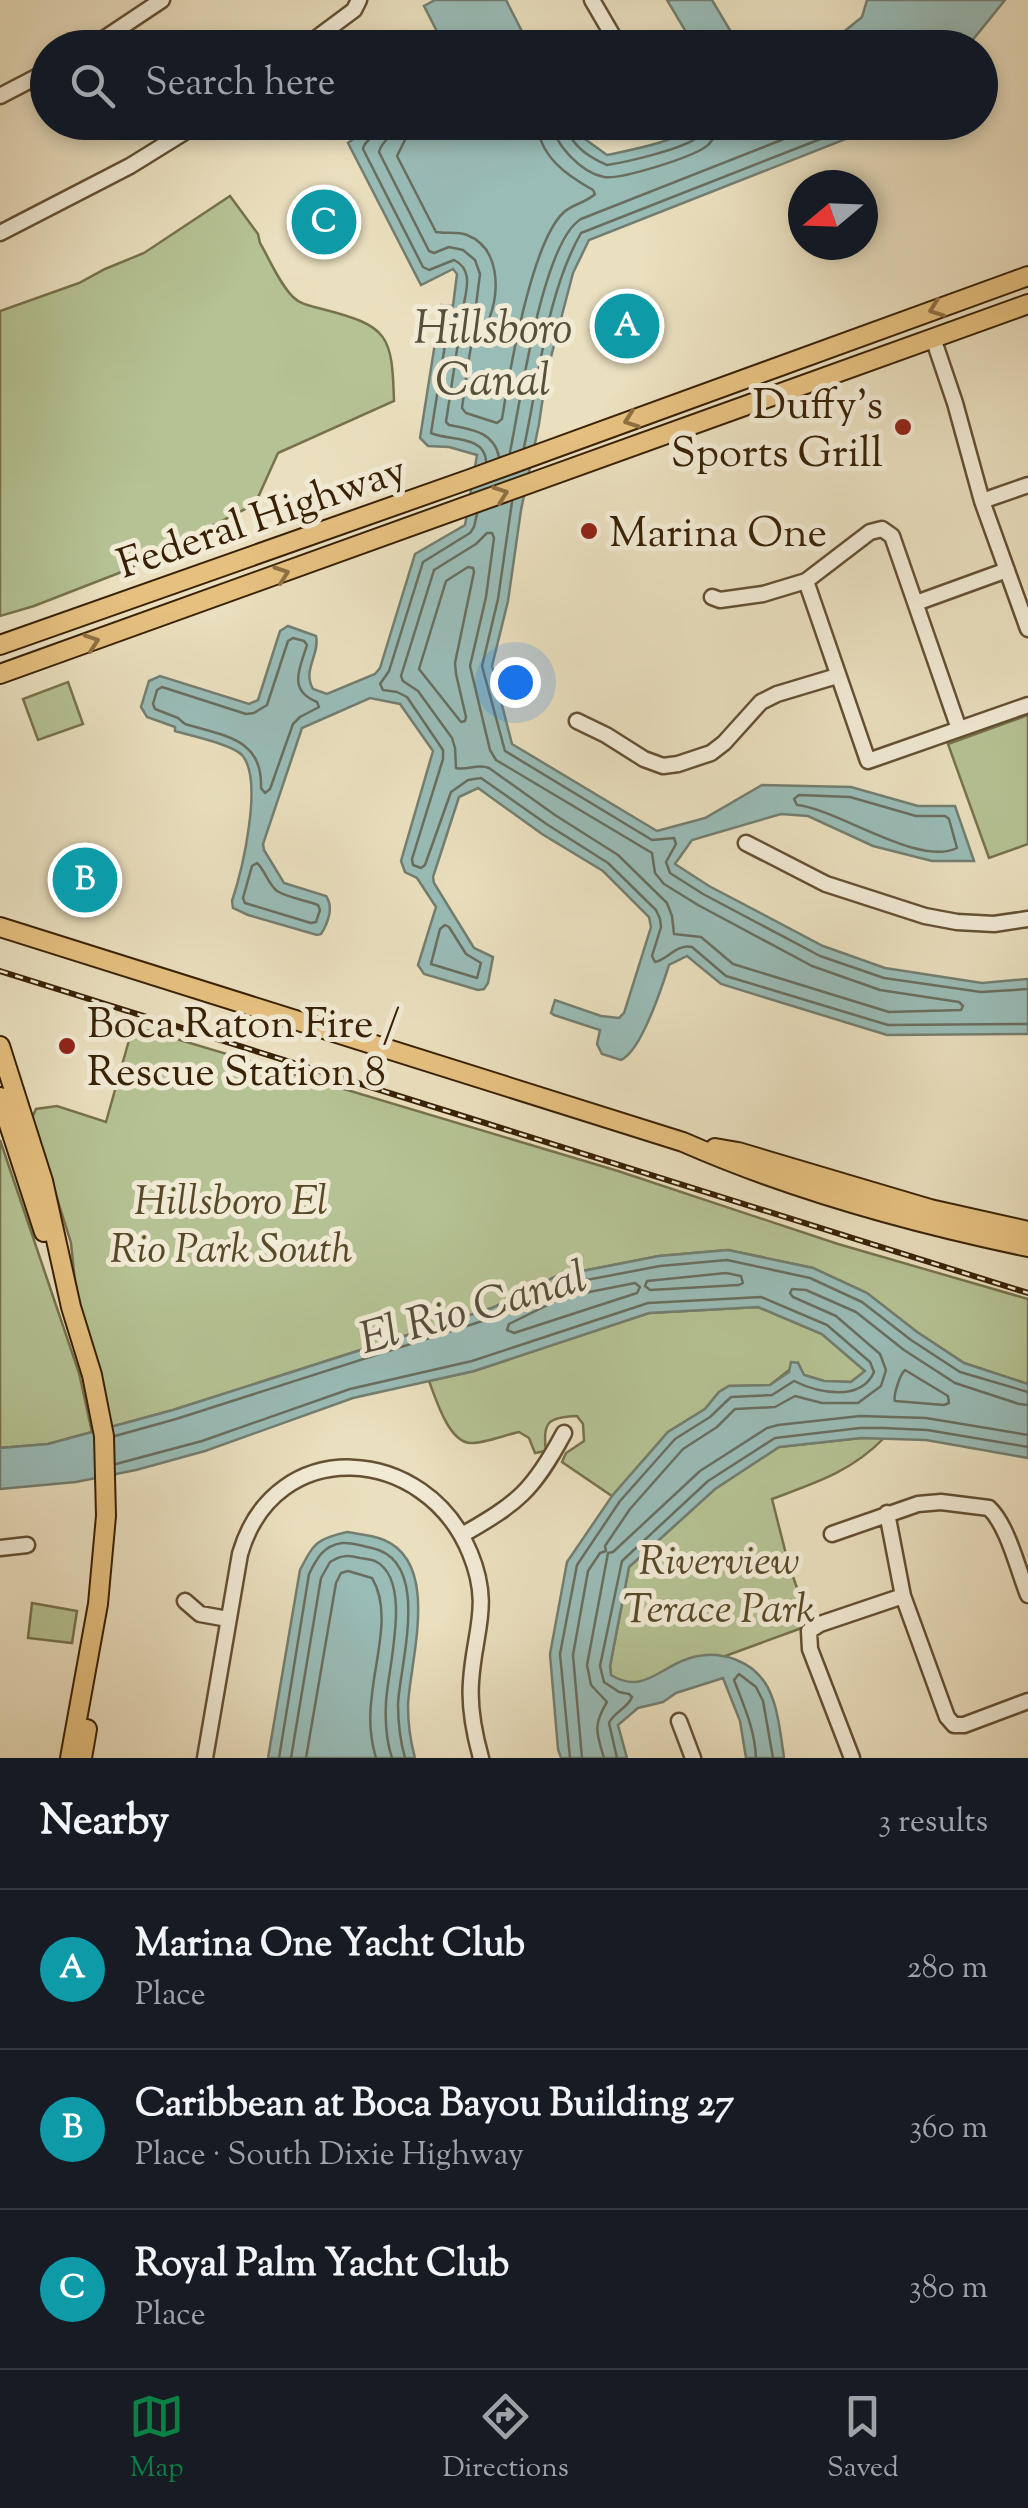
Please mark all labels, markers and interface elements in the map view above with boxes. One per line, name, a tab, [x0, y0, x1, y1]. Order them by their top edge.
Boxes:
search box	[30, 30, 998, 140]
icon: search	[65, 58, 120, 113]
text: Search here	[145, 58, 336, 112]
north arrow	[788, 170, 878, 260]
pin: C	[292, 184, 356, 260]
pin: A	[594, 288, 660, 364]
one-way arrow	[929, 297, 946, 318]
water label: Hillsboro Canal	[414, 299, 572, 416]
place label: Duffy's Sports Grill	[671, 378, 883, 486]
one-way arrow	[623, 408, 640, 429]
marker: Duffy's Sports Grill	[892, 416, 914, 438]
street label: Federal Highway	[110, 442, 415, 597]
one-way arrow	[492, 485, 509, 506]
place label: Marina One	[609, 506, 827, 566]
marker: Marina One	[578, 520, 600, 542]
one-way arrow	[273, 565, 290, 586]
one-way arrow	[82, 633, 99, 654]
your location	[490, 657, 541, 708]
pin: B	[52, 842, 118, 918]
place label: Boca Raton Fire / Rescue Station 8	[87, 997, 400, 1105]
marker: Boca Raton Fire / Rescue Station 8	[56, 1035, 78, 1057]
park label: Hillsboro El Rio Park South	[110, 1174, 352, 1282]
water label: El Rio Canal	[352, 1248, 595, 1375]
park label: Riverview Terace Park	[623, 1534, 815, 1642]
text: Nearby	[40, 1793, 169, 1853]
text: 3 results	[878, 1800, 988, 1846]
text: Marina One Yacht Club	[135, 1919, 525, 1973]
text: A	[60, 1946, 85, 1992]
text: 280 m	[907, 1946, 988, 1992]
text: Place	[135, 1973, 206, 2019]
text: Caribbean at Boca Bayou Building 27	[135, 2079, 734, 2133]
text: B	[62, 2106, 83, 2152]
text: 360 m	[909, 2106, 988, 2152]
text: Place · South Dixie Highway	[135, 2133, 524, 2179]
text: Royal Palm Yacht Club	[135, 2239, 509, 2293]
text: C	[60, 2266, 85, 2312]
text: 380 m	[909, 2266, 988, 2312]
text: Place	[135, 2293, 206, 2339]
tab: Map	[129, 2389, 184, 2489]
tab: Directions	[442, 2389, 569, 2489]
tab: Saved	[827, 2389, 899, 2489]

